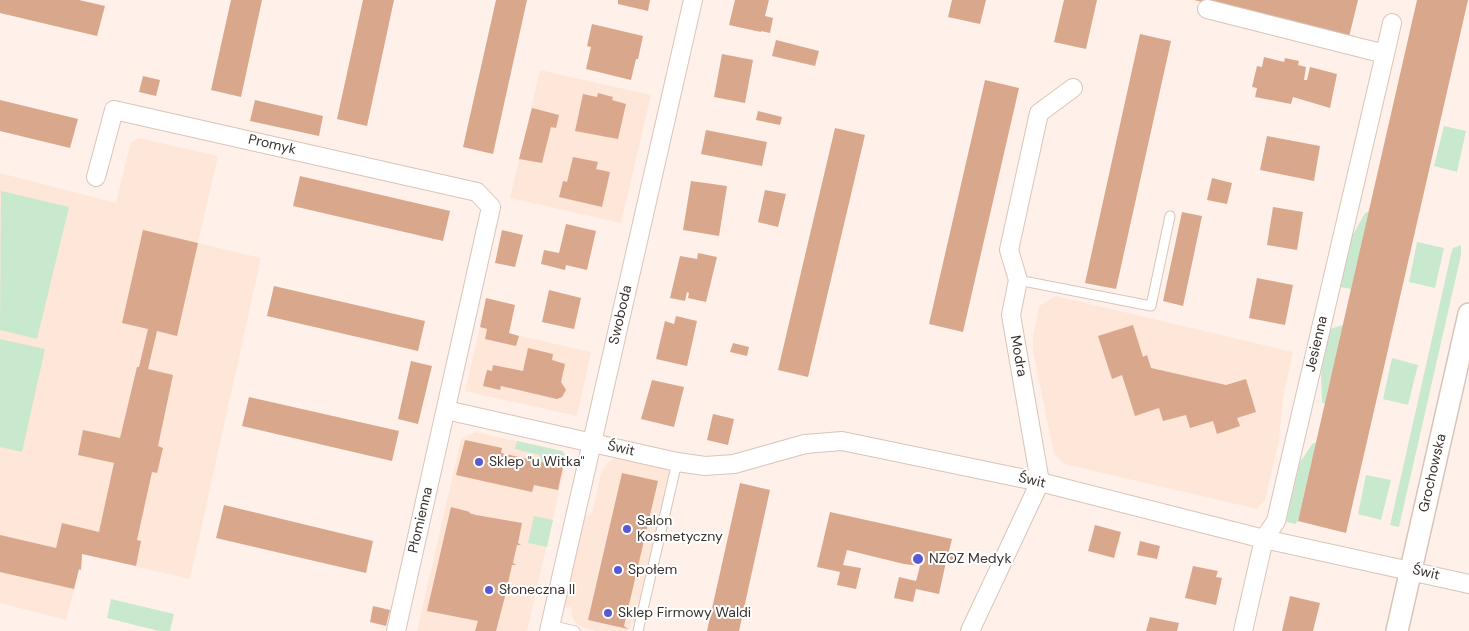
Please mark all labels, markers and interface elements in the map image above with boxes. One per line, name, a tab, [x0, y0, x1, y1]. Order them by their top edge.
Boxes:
street label: Promyk	[247, 131, 297, 159]
street label: Swoboda	[606, 284, 636, 346]
street label: Jesienna	[1302, 314, 1332, 374]
street label: Modra	[1006, 334, 1030, 378]
street label: Grochowska	[1416, 432, 1450, 514]
street label: Świt	[606, 438, 636, 460]
place label: Sklep "u Witka"	[489, 454, 585, 470]
marker: Sklep "u Witka"	[473, 456, 485, 468]
street label: Świt	[1017, 470, 1047, 492]
street label: Płomienna	[405, 485, 437, 555]
place label: Salon Kosmetyczny	[637, 513, 723, 546]
marker: Salon Kosmetyczny	[621, 523, 633, 535]
place label: NZOZ Medyk	[929, 551, 1011, 567]
marker: NZOZ Medyk	[911, 552, 925, 566]
place label: Społem	[628, 562, 677, 578]
street label: Świt	[1411, 562, 1441, 584]
marker: Społem	[612, 564, 624, 576]
place label: Słoneczna II	[499, 582, 575, 598]
marker: Słoneczna II	[483, 584, 495, 596]
place label: Sklep Firmowy Waldi	[618, 605, 751, 621]
marker: Sklep Firmowy Waldi	[602, 607, 614, 619]

